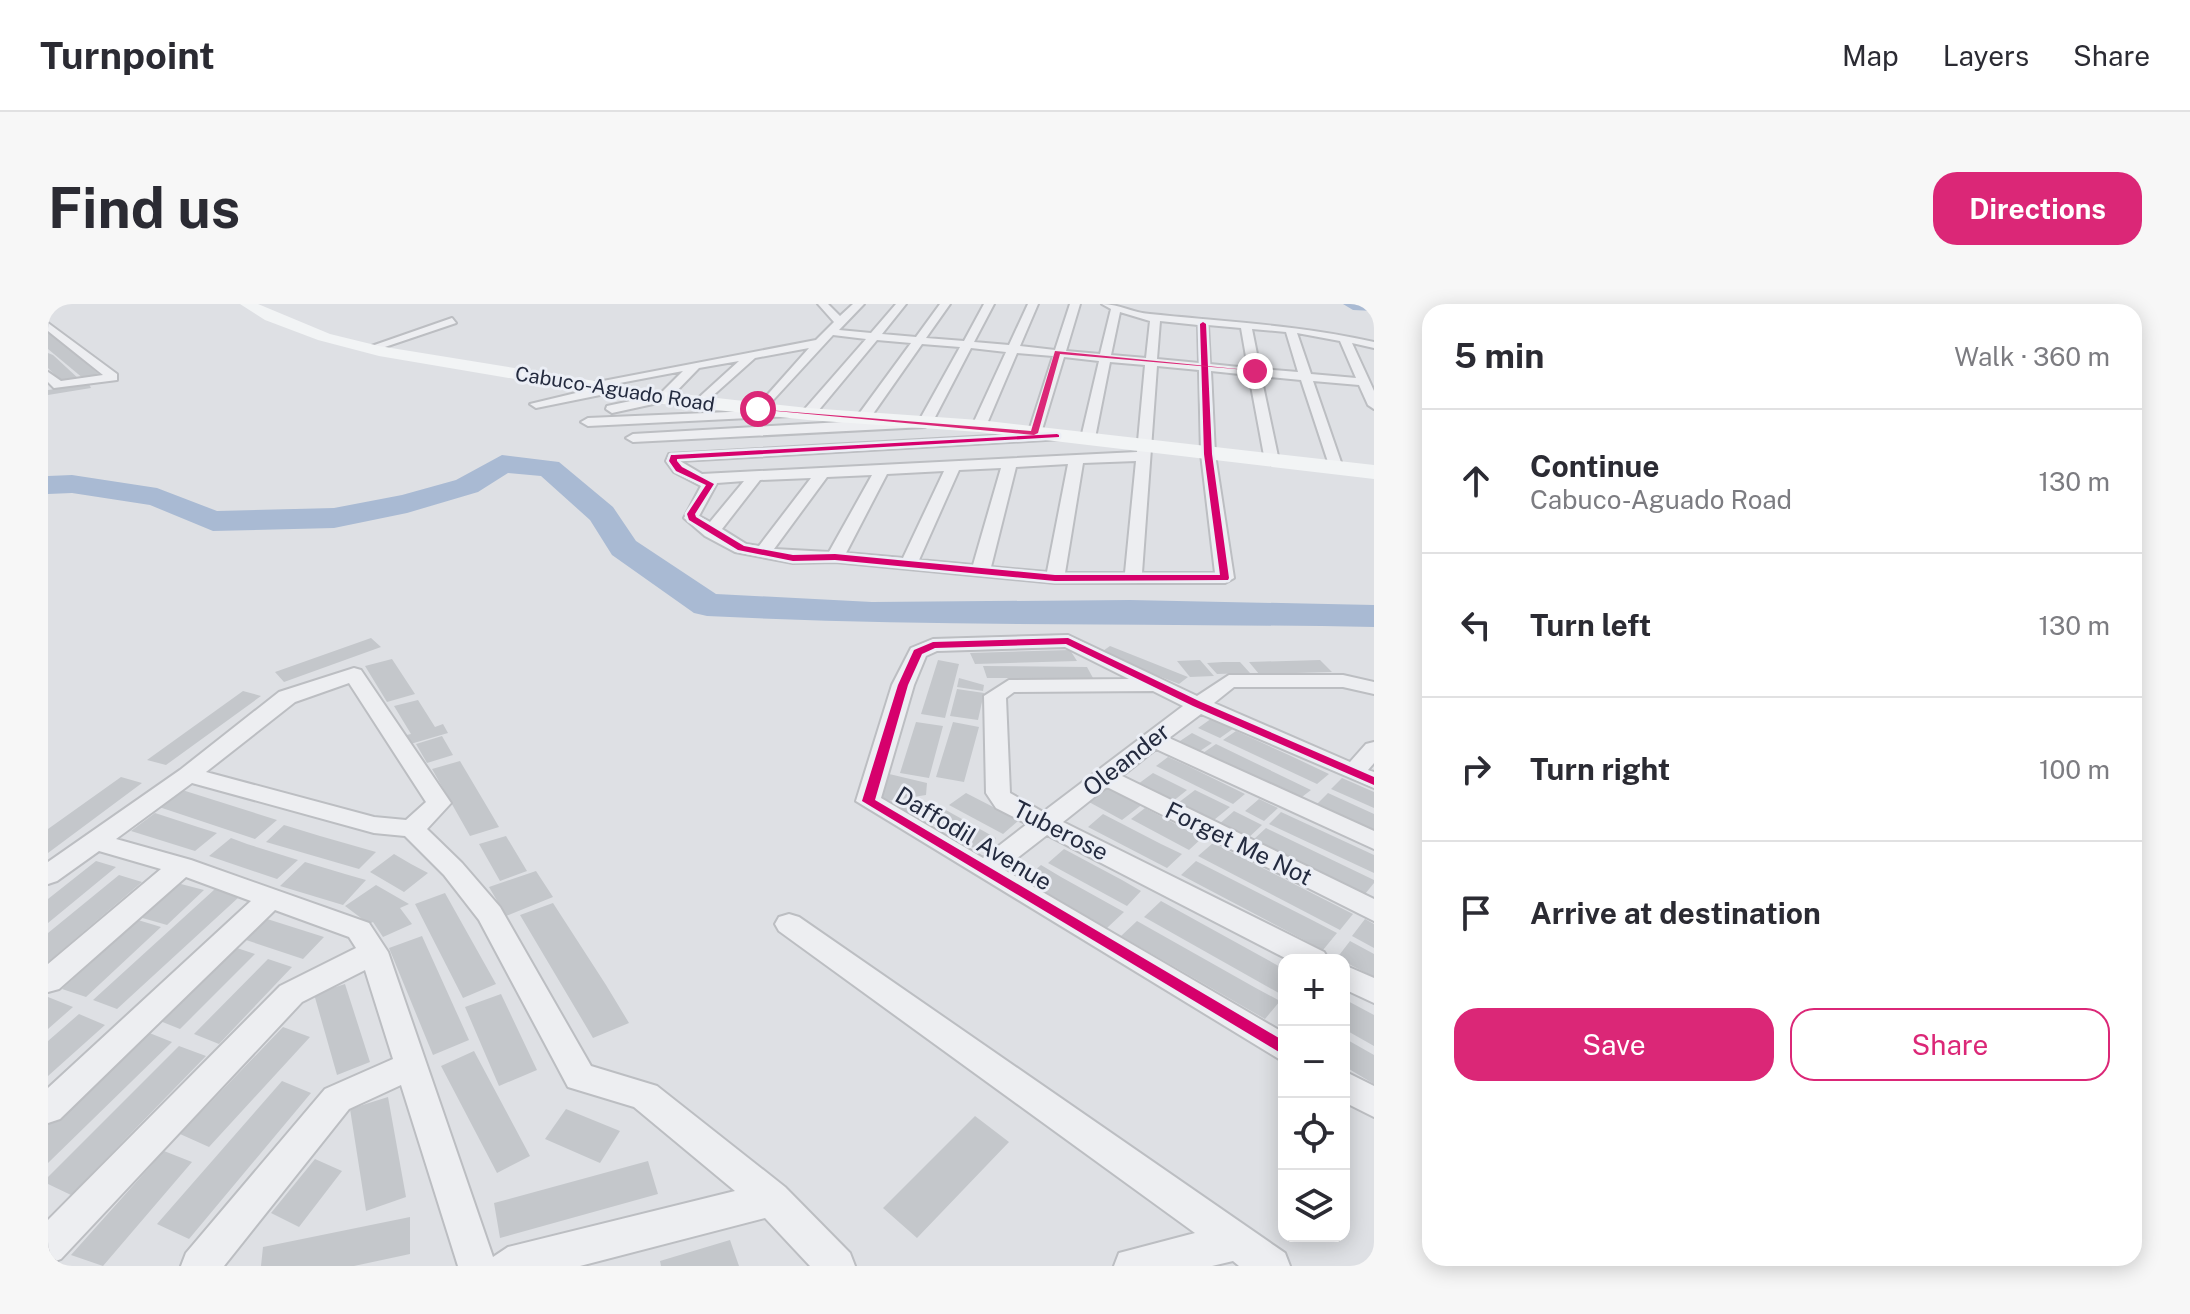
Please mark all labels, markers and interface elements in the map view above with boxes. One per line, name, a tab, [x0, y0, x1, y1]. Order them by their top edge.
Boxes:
text: Turnpoint	[40, 33, 215, 78]
text: Map	[1842, 39, 1899, 72]
text: Layers	[1943, 39, 2029, 72]
text: Share	[2073, 39, 2150, 72]
button: Directions	[1933, 172, 2142, 245]
text: Find us	[48, 175, 240, 241]
text: 5 min	[1454, 336, 1544, 376]
text: Walk · 360 m	[1954, 341, 2110, 372]
route end	[1237, 353, 1273, 389]
street label: Cabuco-Aguado Road	[514, 361, 716, 417]
route start	[740, 391, 776, 427]
text: Continue	[1530, 448, 1660, 484]
icon: ahead	[1454, 459, 1498, 503]
text: 130 m	[2038, 466, 2110, 497]
text: Cabuco-Aguado Road	[1530, 484, 1792, 515]
icon: left	[1454, 603, 1498, 647]
text: Turn left	[1530, 607, 1651, 643]
text: 130 m	[2038, 610, 2110, 641]
street label: Oleander	[1077, 717, 1175, 801]
icon: right	[1454, 747, 1498, 791]
text: Turn right	[1530, 751, 1670, 787]
text: 100 m	[2039, 754, 2110, 785]
street label: Daffodil Avenue	[891, 780, 1057, 896]
street label: Tuberose	[1009, 794, 1113, 866]
street label: Forget Me Not	[1161, 795, 1317, 891]
icon: arrive	[1454, 891, 1498, 935]
text: Arrive at destination	[1530, 895, 1821, 931]
map controls	[1278, 954, 1350, 1242]
button: +	[1278, 954, 1350, 1026]
button: Save	[1454, 1008, 1774, 1081]
button: Share	[1790, 1008, 2110, 1081]
button: −	[1278, 1026, 1350, 1098]
button: locate	[1278, 1098, 1350, 1170]
button: layers	[1278, 1170, 1350, 1242]

